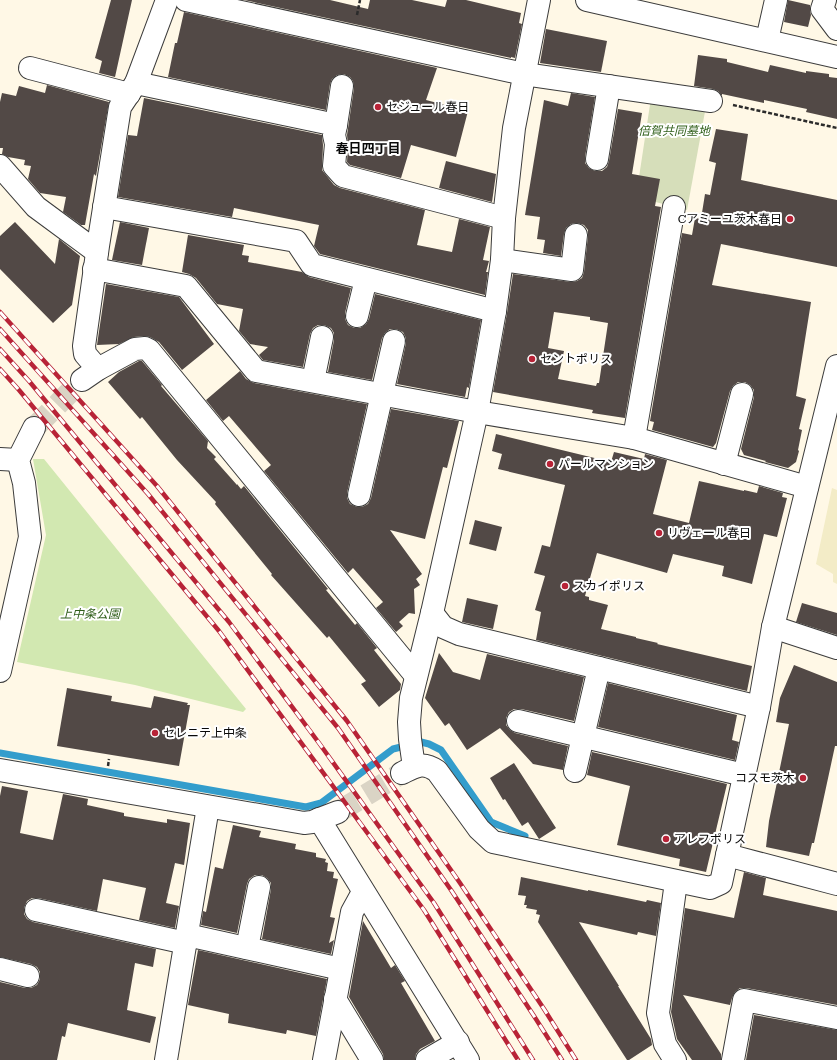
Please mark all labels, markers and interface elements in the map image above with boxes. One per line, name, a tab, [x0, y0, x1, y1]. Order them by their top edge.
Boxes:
place label: セジュール春日	[386, 100, 469, 114]
marker: セジュール春日	[373, 102, 383, 112]
park label: 倍賀共同墓地	[638, 124, 712, 138]
district label: 春日四丁目	[335, 141, 401, 156]
place label: Cアミーユ茨木春日	[678, 212, 782, 226]
marker: Cアミーユ茨木春日	[785, 214, 795, 224]
place label: セントポリス	[540, 352, 612, 366]
marker: セントポリス	[527, 354, 537, 364]
place label: パールマンション	[558, 457, 654, 471]
marker: パールマンション	[545, 459, 555, 469]
place label: リヴェール春日	[667, 526, 751, 540]
marker: リヴェール春日	[654, 528, 664, 538]
place label: スカイポリス	[573, 579, 645, 593]
marker: スカイポリス	[560, 581, 570, 591]
park label: 上中条公園	[60, 607, 122, 621]
place label: セレニテ上中条	[163, 726, 247, 740]
marker: セレニテ上中条	[150, 728, 160, 738]
place label: コスモ茨木	[735, 771, 795, 785]
marker: コスモ茨木	[798, 773, 808, 783]
place label: アレフポリス	[674, 832, 746, 846]
marker: アレフポリス	[661, 834, 671, 844]

